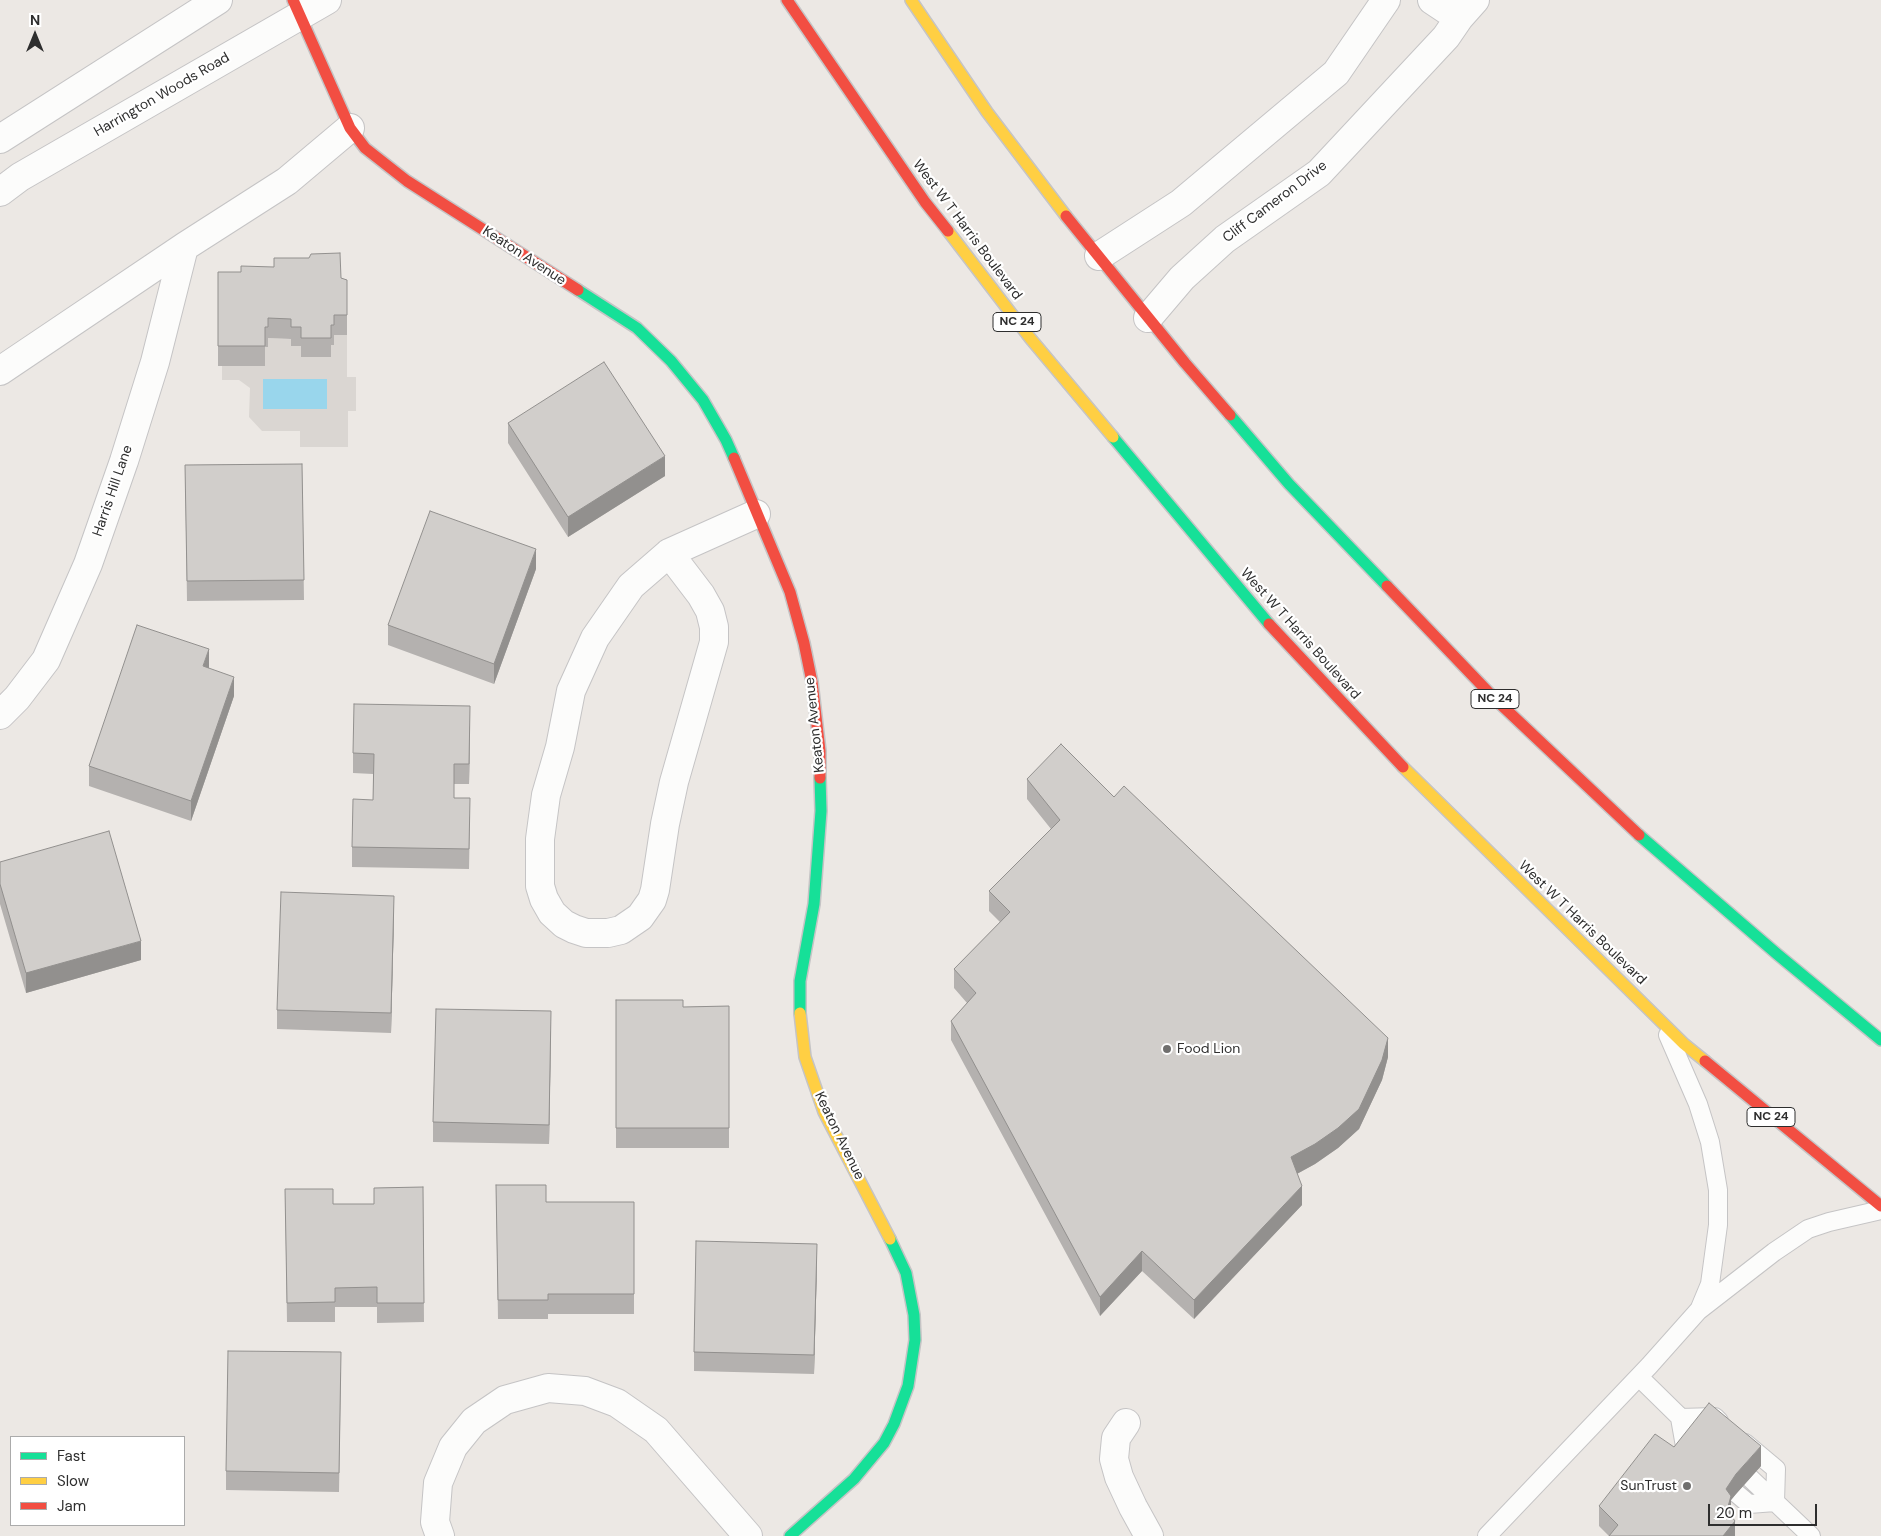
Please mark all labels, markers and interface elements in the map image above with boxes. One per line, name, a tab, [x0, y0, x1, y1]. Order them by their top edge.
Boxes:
north arrow	[10, 10, 60, 60]
text: N	[30, 11, 40, 29]
street label: Harrington Woods Road	[91, 49, 233, 141]
street label: West W T Harris Boulevard	[909, 157, 1025, 303]
street label: Cliff Cameron Drive	[1220, 157, 1330, 247]
street label: Keaton Avenue	[479, 223, 569, 289]
road number: NC 24	[993, 313, 1041, 332]
street label: Harris Hill Lane	[90, 443, 136, 539]
street label: West W T Harris Boulevard	[1237, 565, 1363, 703]
street label: Keaton Avenue	[802, 676, 828, 774]
road number: NC 24	[1471, 690, 1519, 709]
street label: West W T Harris Boulevard	[1515, 858, 1649, 988]
place label: Food Lion	[1177, 1041, 1240, 1057]
marker: Food Lion	[1161, 1043, 1173, 1055]
street label: Keaton Avenue	[810, 1089, 868, 1183]
road number: NC 24	[1747, 1108, 1795, 1126]
legend	[10, 1436, 185, 1526]
text: Fast	[57, 1446, 86, 1466]
text: Slow	[57, 1471, 89, 1491]
place label: SunTrust	[1620, 1478, 1677, 1494]
marker: SunTrust	[1681, 1480, 1693, 1492]
scale bar	[1711, 1494, 1820, 1526]
text: Jam	[57, 1496, 86, 1516]
text: 20 m	[1716, 1503, 1752, 1523]

